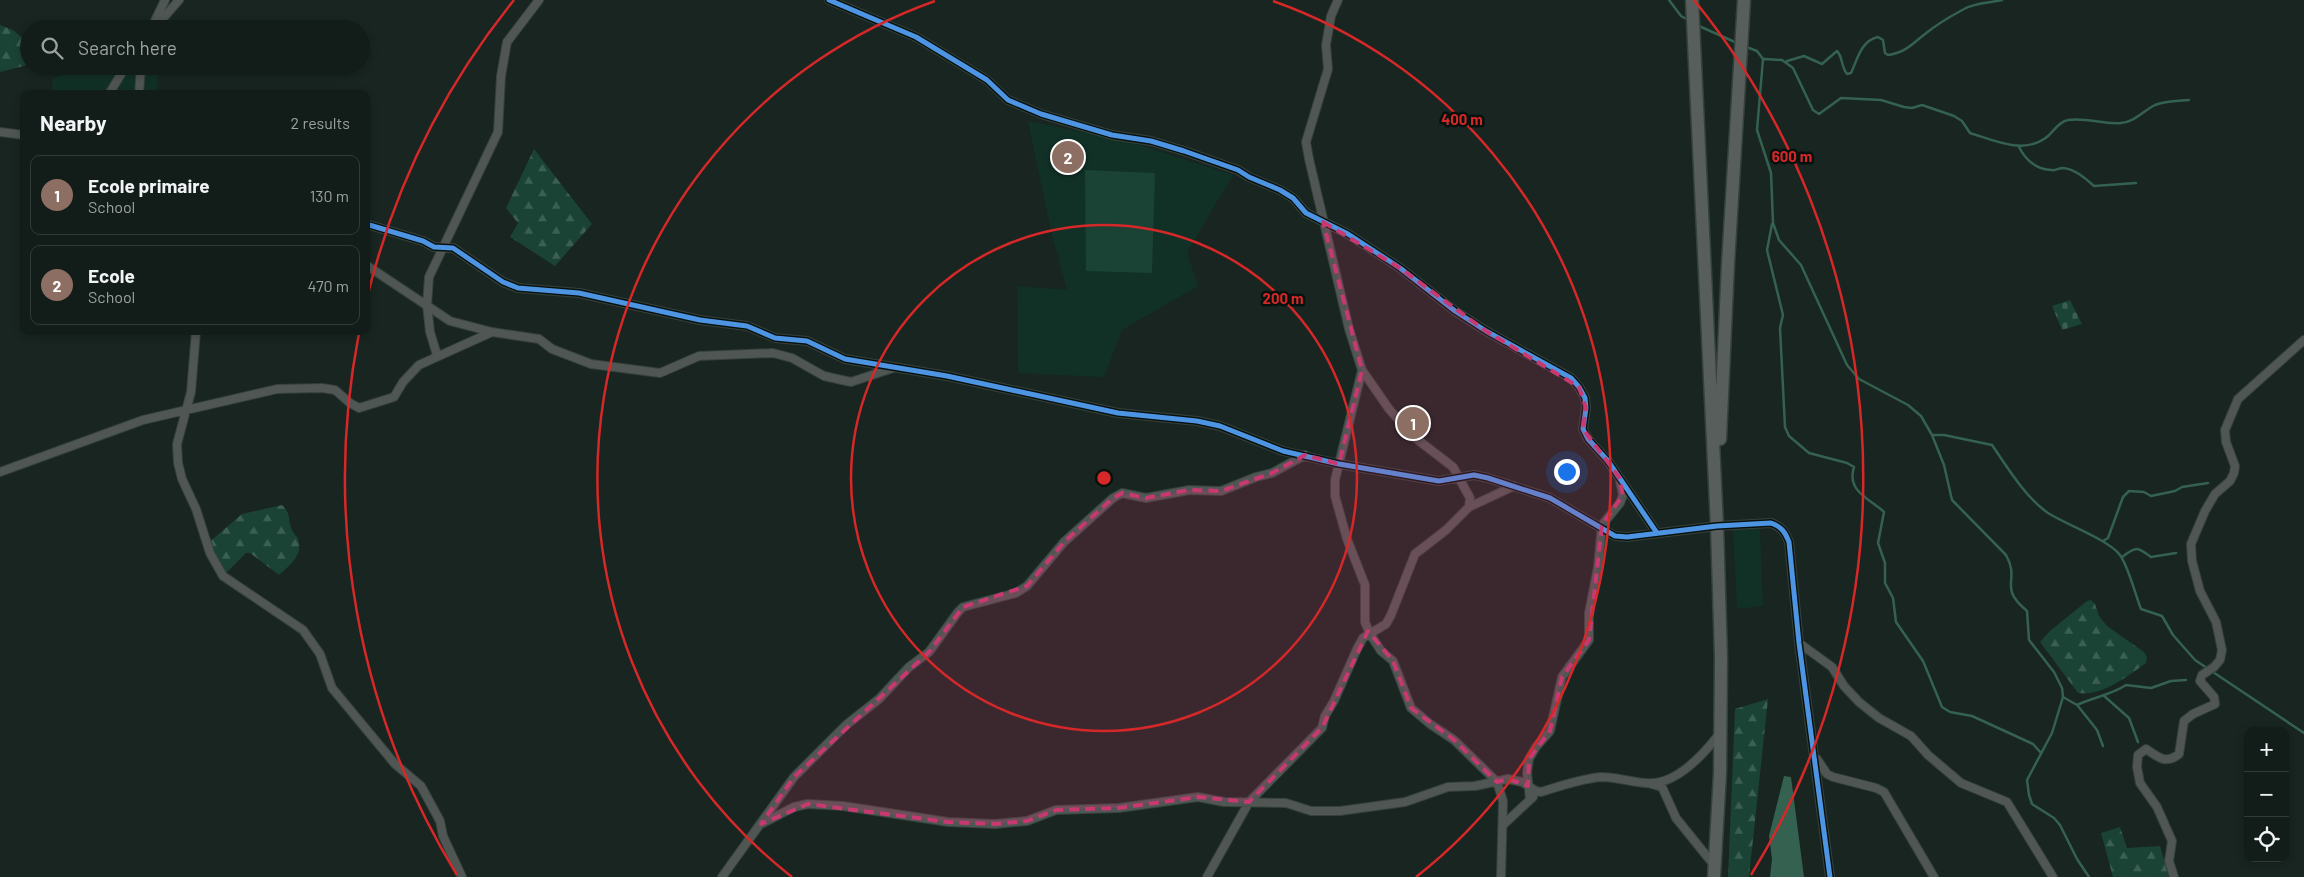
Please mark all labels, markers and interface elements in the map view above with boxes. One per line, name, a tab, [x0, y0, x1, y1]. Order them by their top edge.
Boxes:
search box	[20, 20, 370, 75]
icon: search	[38, 34, 66, 62]
text: Search here	[78, 36, 177, 59]
text: Nearby	[40, 110, 106, 135]
text: 400 m	[1441, 110, 1483, 128]
text: 2 results	[291, 113, 350, 132]
pin: 2	[1052, 138, 1084, 176]
text: 600 m	[1772, 147, 1812, 165]
text: Ecole primaire	[88, 174, 210, 197]
text: 1	[54, 186, 60, 205]
text: 130 m	[310, 186, 349, 205]
text: School	[88, 197, 135, 216]
text: Ecole	[88, 264, 135, 287]
text: 2	[53, 276, 61, 295]
text: 470 m	[308, 276, 349, 295]
text: School	[88, 287, 135, 306]
text: 200 m	[1262, 289, 1304, 307]
pin: 1	[1397, 404, 1429, 442]
your location	[1554, 459, 1580, 485]
centre of rings	[1095, 469, 1113, 487]
map controls	[2244, 727, 2289, 862]
button: +	[2244, 727, 2289, 772]
button: −	[2244, 772, 2289, 817]
button: locate	[2244, 817, 2289, 862]

